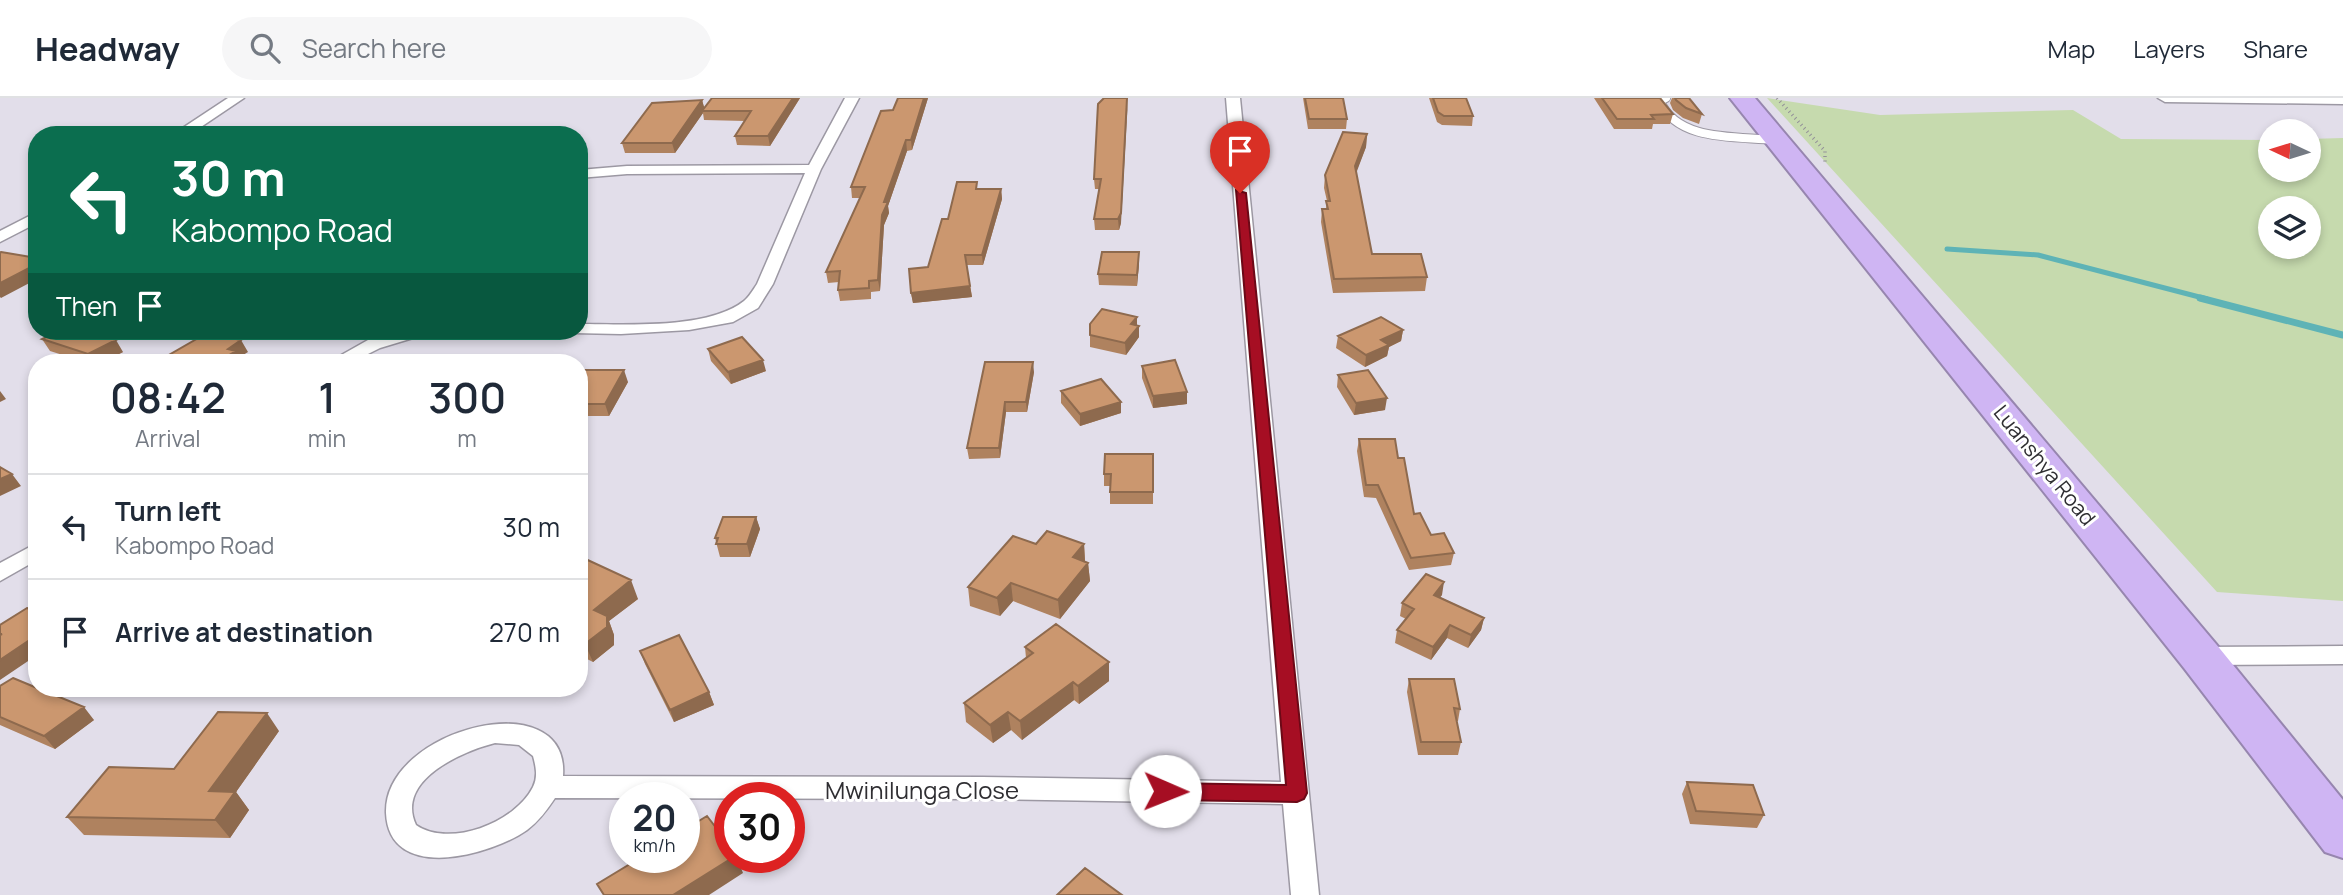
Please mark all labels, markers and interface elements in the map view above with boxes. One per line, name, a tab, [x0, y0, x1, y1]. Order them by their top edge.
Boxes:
search box	[222, 17, 712, 80]
text: Headway	[35, 26, 180, 71]
icon: search	[246, 29, 284, 67]
text: Search here	[302, 30, 446, 66]
text: Map	[2048, 32, 2095, 65]
text: Layers	[2133, 32, 2205, 65]
text: Share	[2243, 32, 2308, 65]
north arrow	[2258, 119, 2320, 182]
map controls	[2258, 119, 2321, 259]
pin	[1210, 121, 1270, 193]
icon: arrive	[1221, 132, 1259, 170]
text: 30 m	[171, 144, 286, 211]
icon: left	[56, 154, 147, 245]
button: layers	[2258, 196, 2321, 259]
text: Kabompo Road	[171, 208, 393, 252]
icon: arrive	[131, 287, 169, 325]
text: Then	[56, 288, 117, 324]
text: 08:42	[110, 368, 226, 426]
text: 1	[318, 368, 336, 426]
text: 300	[428, 368, 506, 426]
street label: Luanshya Road	[1988, 399, 2102, 531]
text: Arrival	[135, 422, 201, 454]
text: min	[308, 422, 346, 454]
text: m	[457, 422, 477, 454]
text: Turn left	[115, 493, 222, 529]
icon: left	[56, 508, 94, 546]
text: 30 m	[503, 509, 560, 545]
text: Kabompo Road	[115, 529, 274, 561]
icon: arrive	[56, 613, 94, 651]
text: Arrive at destination	[115, 614, 373, 650]
text: 270 m	[489, 614, 560, 650]
position arrow	[1128, 754, 1202, 828]
street label: Mwinilunga Close	[825, 773, 1019, 806]
speed limit sign: 30	[714, 782, 805, 873]
text: 20	[633, 794, 676, 842]
text: km/h	[634, 833, 675, 857]

